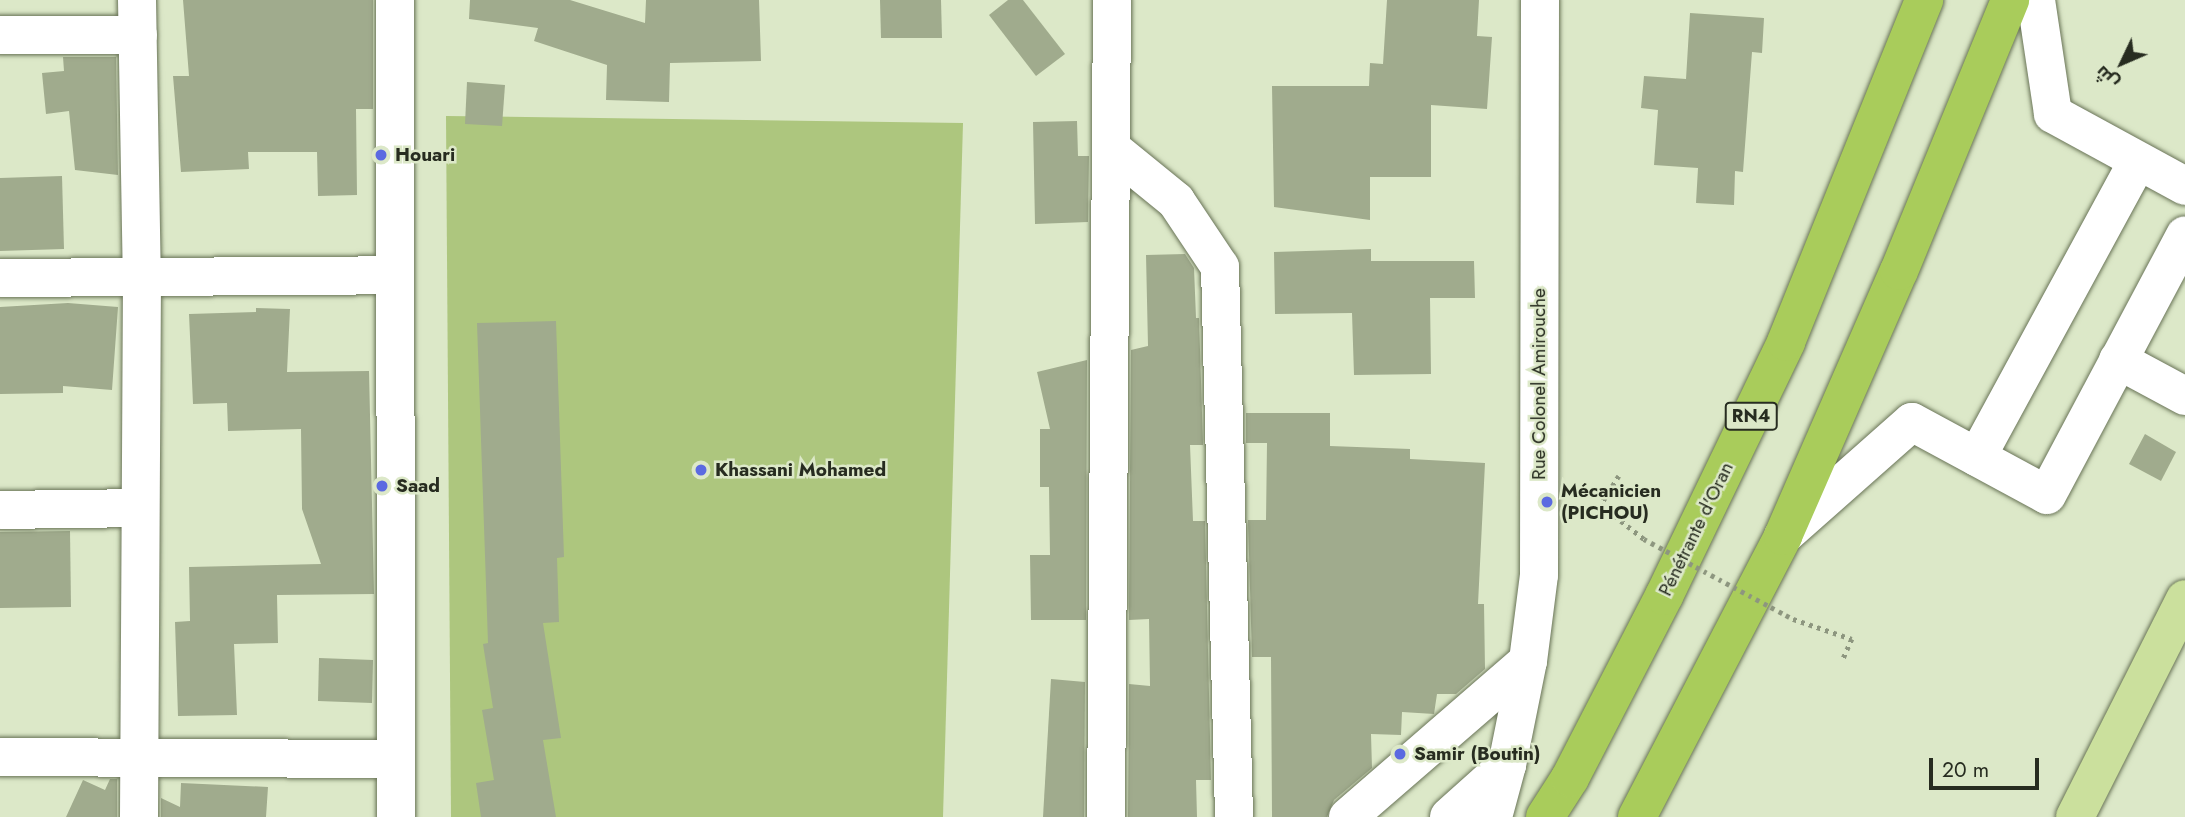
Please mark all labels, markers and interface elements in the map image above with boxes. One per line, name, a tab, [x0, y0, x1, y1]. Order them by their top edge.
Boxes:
north arrow	[2087, 28, 2157, 98]
text: ش	[2088, 60, 2125, 96]
place label: Houari	[395, 144, 455, 166]
marker: Houari	[373, 147, 389, 163]
street label: Rue Colonel Amirouche	[1528, 288, 1550, 480]
road number: RN4	[1723, 402, 1779, 430]
street label: Pénétrante d'Oran	[1654, 458, 1738, 600]
place label: Khassani Mohamed	[715, 459, 886, 481]
marker: Khassani Mohamed	[693, 462, 709, 478]
place label: Saad	[396, 475, 440, 497]
marker: Saad	[374, 478, 390, 494]
place label: Mécanicien (PICHOU)	[1561, 480, 1661, 524]
marker: Mécanicien (PICHOU)	[1539, 494, 1555, 510]
place label: Samir (Boutin)	[1414, 743, 1540, 765]
scale bar	[1933, 744, 2043, 788]
marker: Samir (Boutin)	[1392, 746, 1408, 762]
text: 20 m	[1942, 755, 1989, 785]

